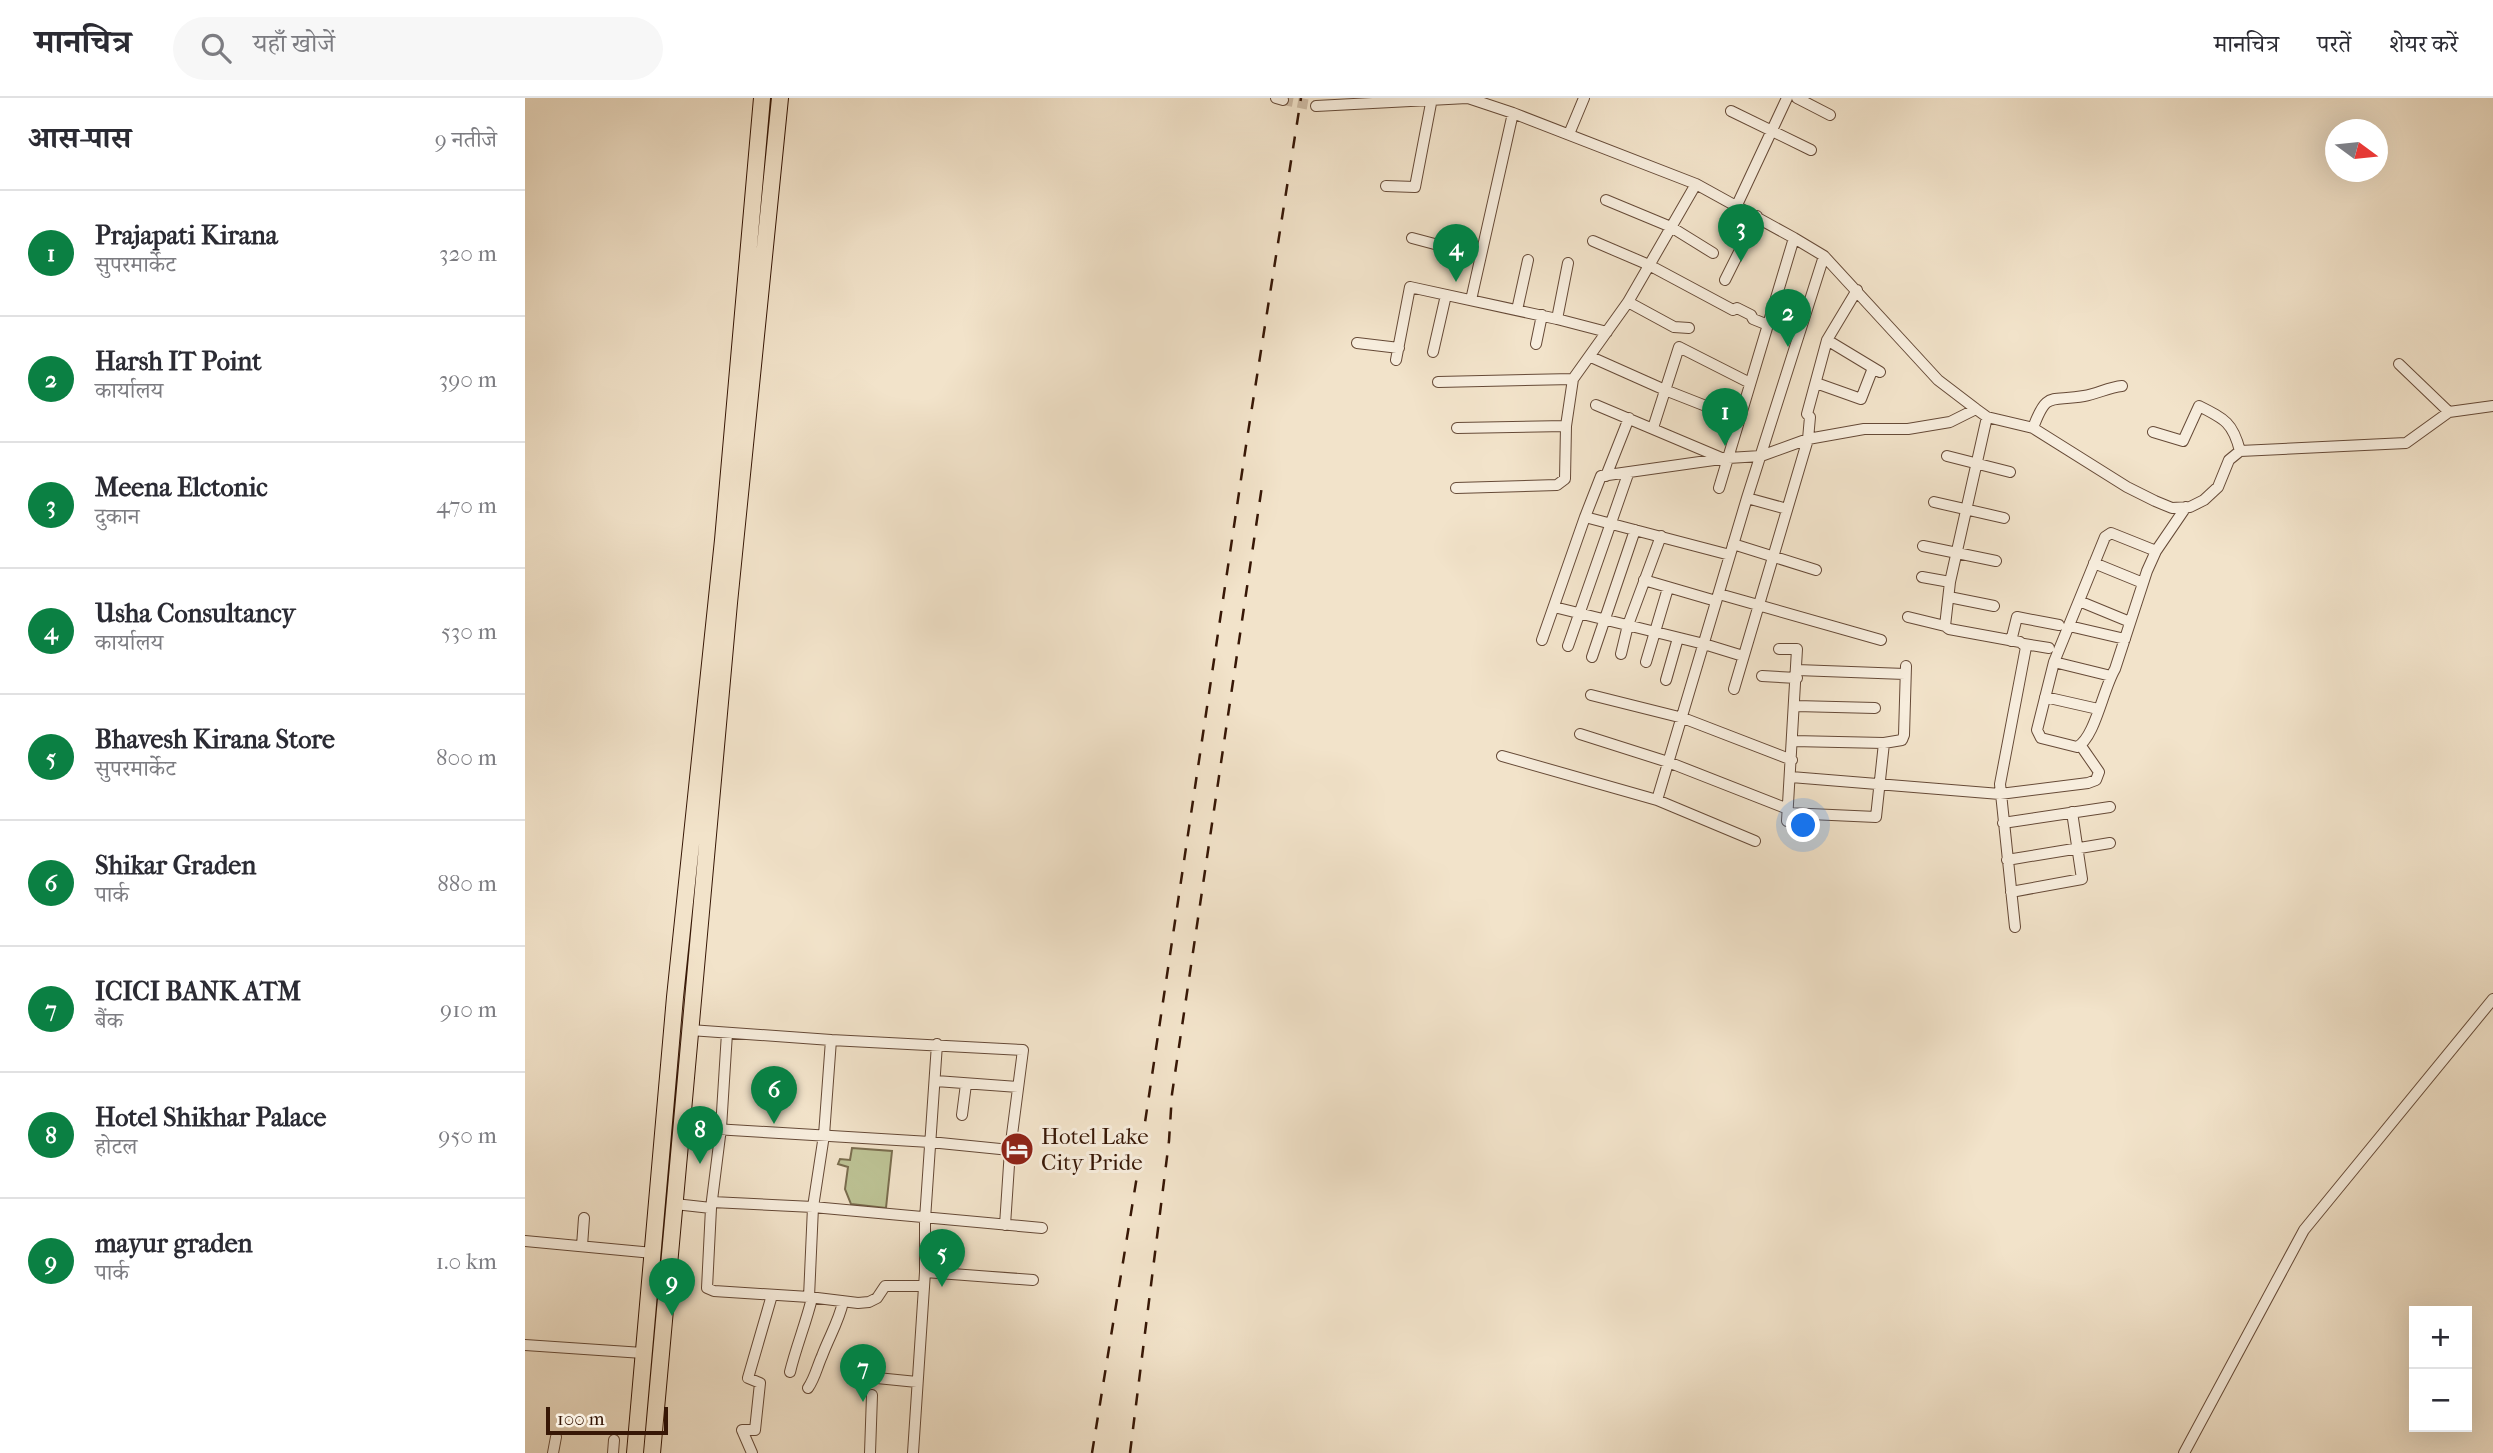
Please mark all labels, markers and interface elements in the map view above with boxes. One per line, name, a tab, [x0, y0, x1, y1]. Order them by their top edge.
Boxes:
search box	[173, 17, 663, 80]
text: मानचित्र	[35, 23, 131, 62]
text: यहाँ खोजें	[253, 28, 335, 59]
icon: search	[197, 29, 235, 67]
text: मानचित्र	[2214, 30, 2279, 58]
text: परतें	[2317, 30, 2351, 58]
text: शेयर करें	[2389, 30, 2458, 58]
north arrow	[2325, 119, 2388, 182]
text: आस-पास	[28, 121, 131, 156]
text: 9 नतीजे	[435, 126, 497, 153]
pin: 3	[1718, 204, 1764, 262]
text: Prajapati Kirana	[95, 220, 278, 251]
pin: 4	[1433, 224, 1479, 282]
text: 1	[47, 240, 55, 267]
text: 320 m	[439, 240, 497, 267]
text: सुपरमार्केट	[95, 251, 176, 278]
pin: 2	[1765, 289, 1811, 347]
text: Harsh IT Point	[95, 346, 262, 377]
text: 2	[45, 366, 57, 393]
text: 390 m	[439, 366, 497, 393]
text: कार्यालय	[95, 377, 163, 404]
pin: 1	[1702, 388, 1748, 446]
text: Meena Elctonic	[95, 472, 268, 503]
text: 3	[46, 492, 56, 519]
text: 470 m	[436, 492, 497, 519]
text: दुकान	[95, 503, 139, 530]
text: Usha Consultancy	[95, 598, 295, 629]
text: 4	[44, 618, 58, 645]
text: 530 m	[441, 618, 497, 645]
text: कार्यालय	[95, 629, 163, 656]
text: Bhavesh Kirana Store	[95, 724, 335, 755]
text: 5	[46, 744, 56, 771]
text: 800 m	[436, 744, 497, 771]
text: सुपरमार्केट	[95, 755, 176, 782]
your location	[1786, 808, 1820, 842]
text: Shikar Graden	[95, 850, 256, 881]
text: 6	[45, 870, 57, 897]
text: 880 m	[437, 870, 497, 897]
text: पार्क	[95, 881, 129, 908]
text: ICICI BANK ATM	[95, 976, 301, 1007]
text: 7	[45, 996, 57, 1023]
text: 910 m	[440, 996, 497, 1023]
text: बैंक	[95, 1007, 123, 1034]
pin: 6	[751, 1066, 797, 1124]
text: Hotel Shikhar Palace	[95, 1102, 326, 1133]
pin: 8	[677, 1106, 723, 1164]
text: 8	[45, 1122, 57, 1149]
text: 950 m	[438, 1122, 497, 1149]
place label: Hotel Lake City Pride	[1041, 1123, 1149, 1176]
hotel icon: Hotel Lake City Pride	[998, 1130, 1036, 1168]
text: होटल	[95, 1133, 137, 1160]
text: mayur graden	[95, 1228, 253, 1259]
pin: 5	[919, 1229, 965, 1287]
text: 9	[45, 1248, 57, 1275]
text: 1.0 km	[436, 1248, 497, 1275]
pin: 9	[649, 1258, 695, 1316]
text: पार्क	[95, 1259, 129, 1286]
map controls	[2409, 1306, 2472, 1432]
button: +	[2409, 1306, 2472, 1369]
pin: 7	[840, 1344, 886, 1402]
button: −	[2409, 1369, 2472, 1432]
scale bar	[546, 1404, 669, 1436]
text: 100 m	[557, 1408, 605, 1430]

